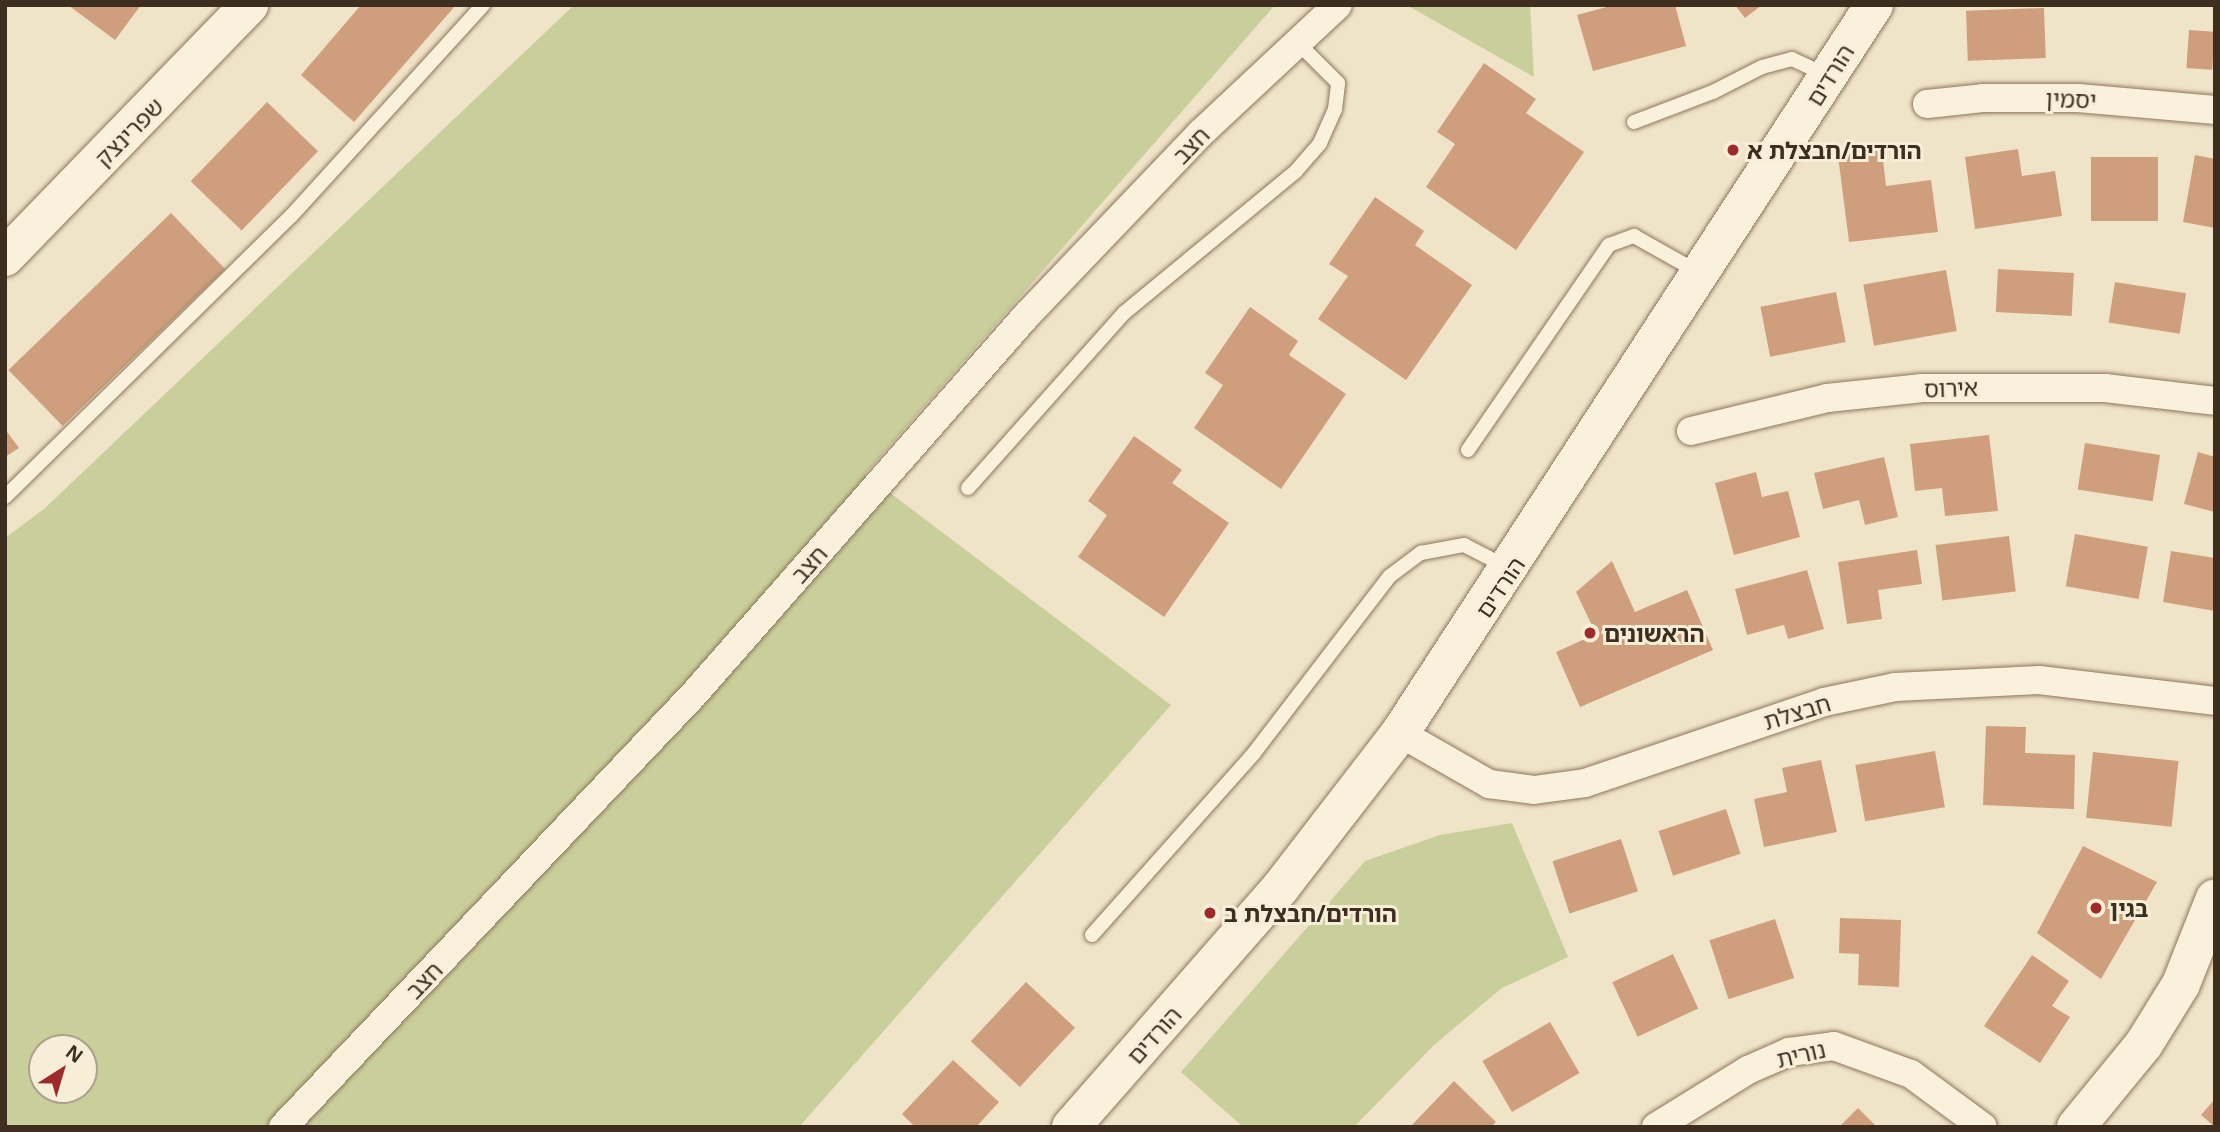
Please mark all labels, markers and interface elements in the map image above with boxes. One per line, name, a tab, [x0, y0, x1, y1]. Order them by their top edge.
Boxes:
street label: הורדים	[1800, 39, 1860, 111]
street label: יסמין	[2045, 84, 2097, 114]
street label: שפרינצק	[89, 92, 169, 172]
street label: חצב	[1167, 121, 1215, 169]
place label: הורדים/חבצלת א	[1747, 136, 1922, 164]
marker: הורדים/חבצלת א	[1725, 142, 1741, 158]
street label: אירוס	[1924, 373, 1978, 403]
street label: חצב	[785, 540, 833, 588]
street label: הורדים	[1470, 551, 1530, 623]
place label: הראשונים	[1604, 619, 1705, 647]
marker: הראשונים	[1582, 625, 1598, 641]
street label: חבצלת	[1760, 689, 1834, 735]
place label: בגין	[2110, 894, 2148, 922]
place label: הורדים/חבצלת ב	[1224, 899, 1397, 927]
marker: בגין	[2088, 900, 2104, 916]
marker: הורדים/חבצלת ב	[1202, 905, 1218, 921]
street label: חצב	[400, 956, 448, 1004]
street label: הורדים	[1121, 1001, 1187, 1069]
north arrow	[28, 1034, 98, 1104]
street label: נורית	[1774, 1035, 1828, 1073]
text: N	[61, 1039, 88, 1069]

